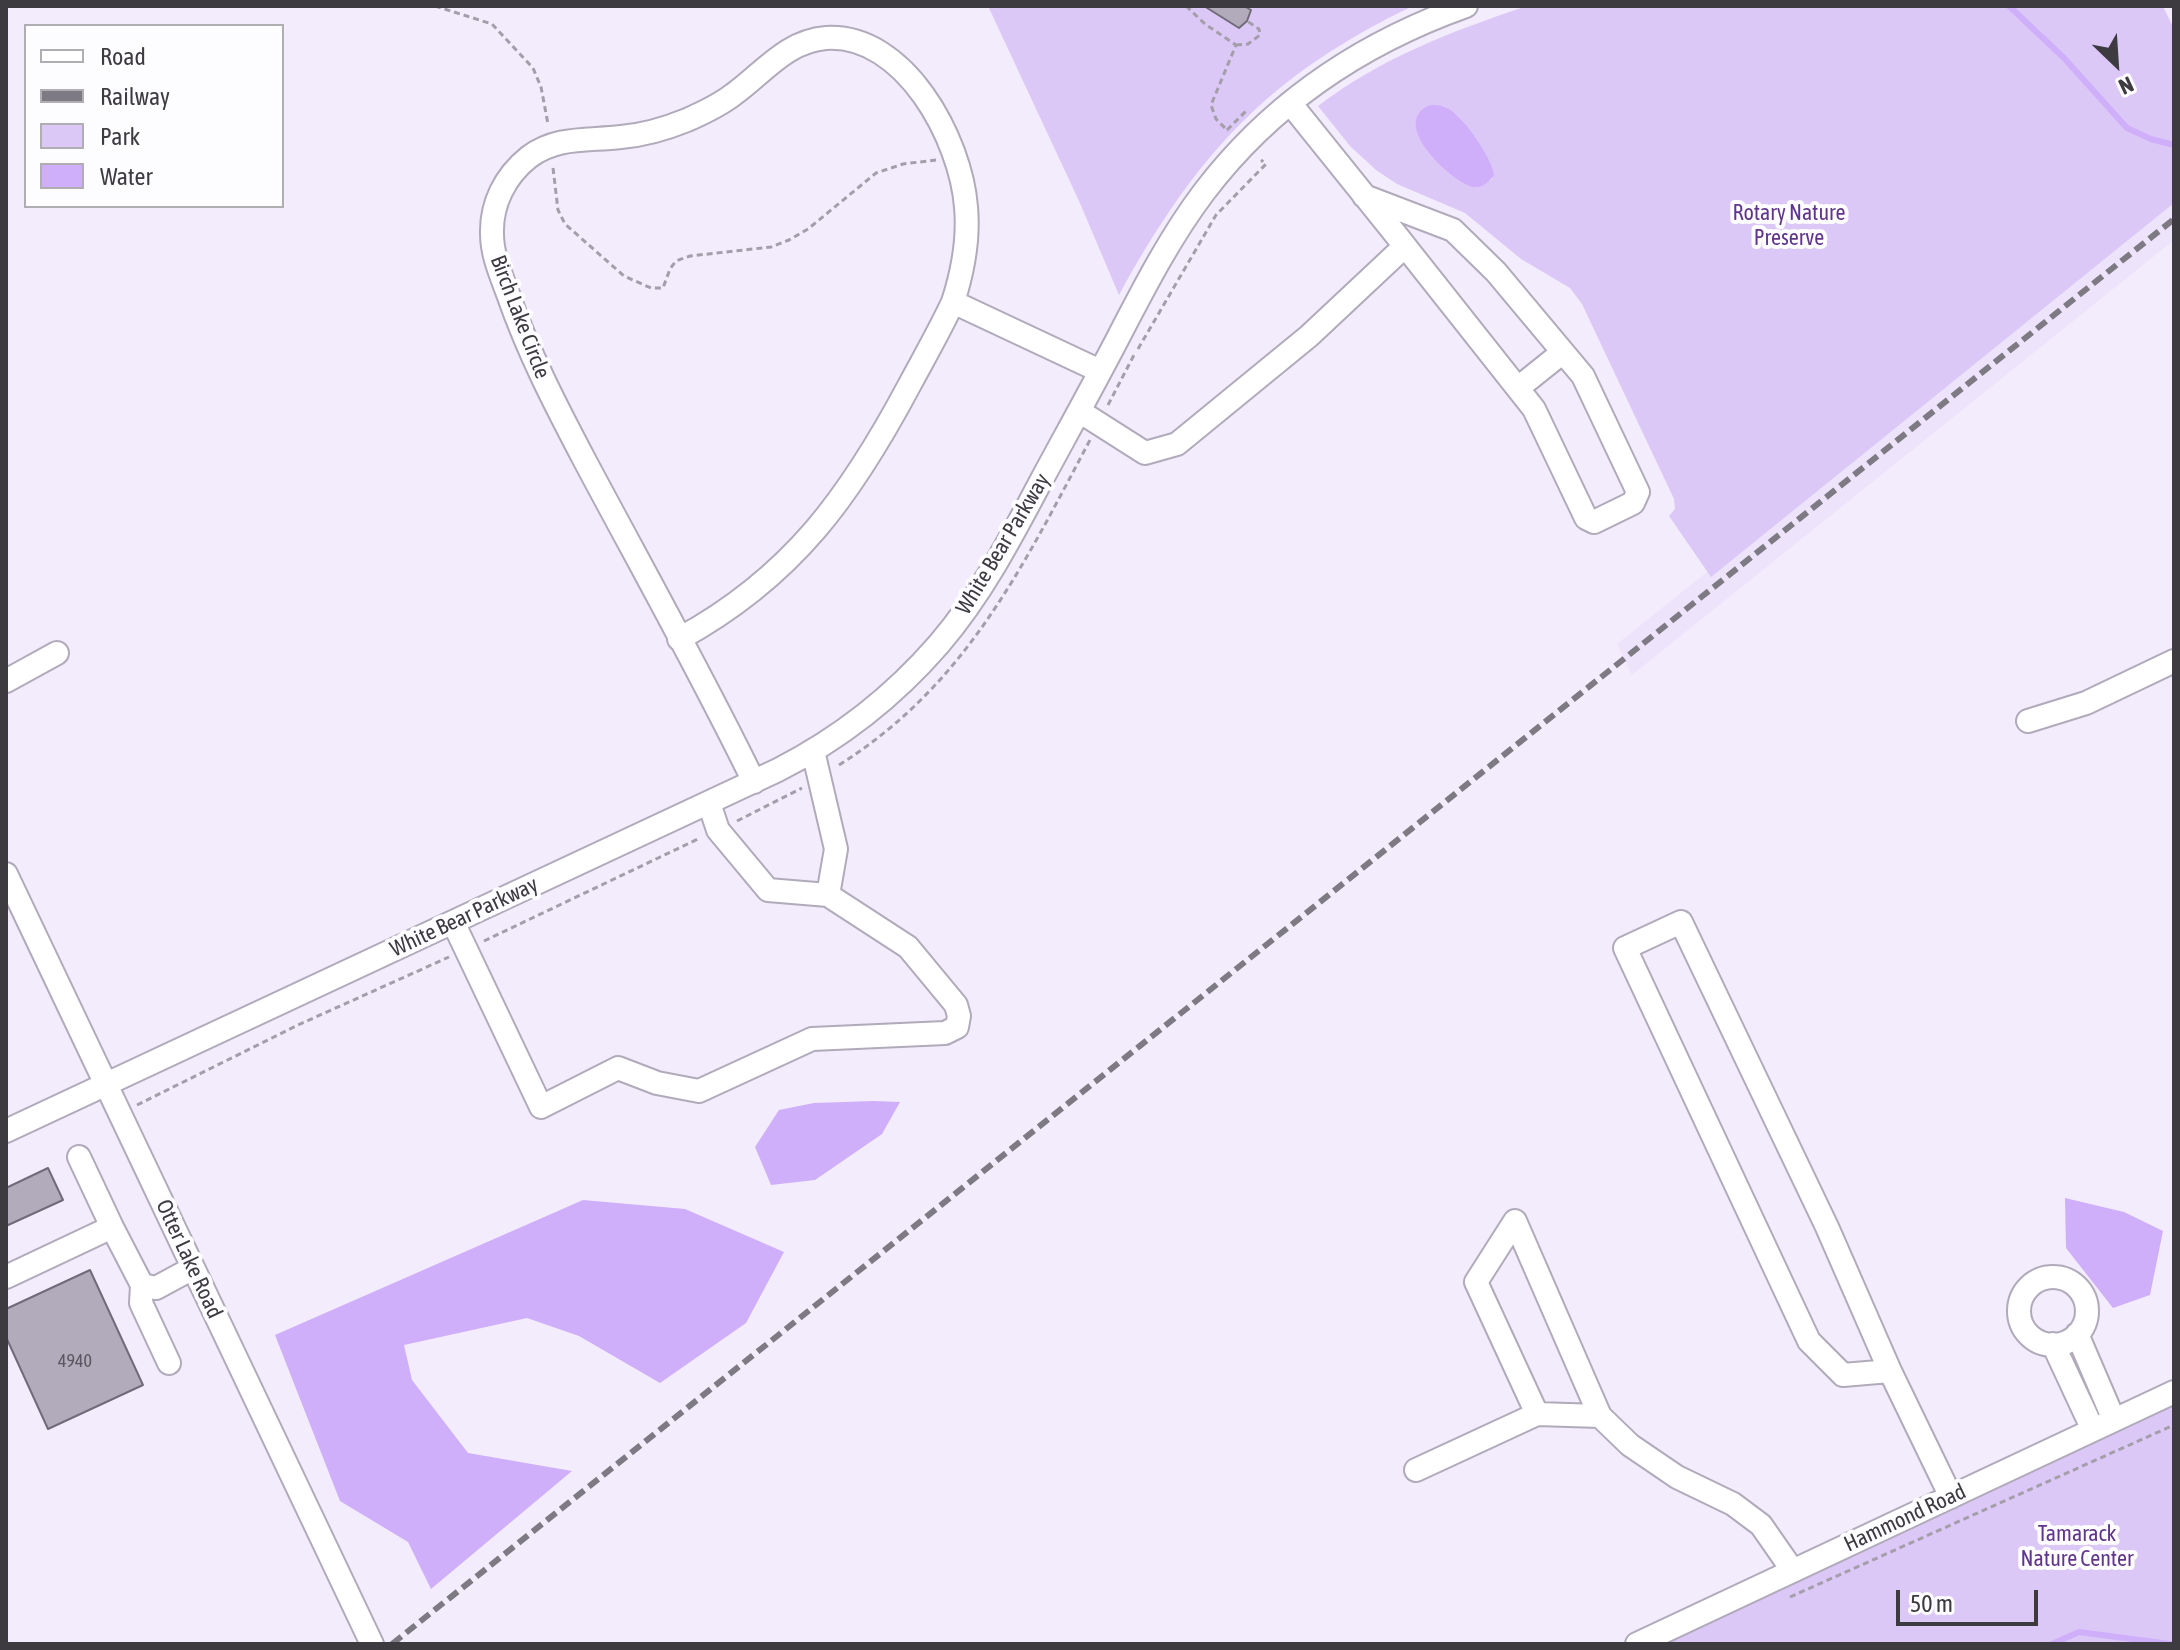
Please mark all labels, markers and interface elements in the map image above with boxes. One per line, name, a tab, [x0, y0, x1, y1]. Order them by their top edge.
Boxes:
legend	[24, 24, 284, 208]
north arrow	[2076, 24, 2156, 104]
text: Road	[100, 43, 146, 70]
text: N	[2115, 71, 2138, 100]
text: Railway	[100, 83, 170, 110]
text: Park	[100, 123, 140, 150]
text: Water	[100, 163, 153, 190]
park label: Rotary Nature Preserve	[1732, 200, 1846, 252]
street label: Birch Lake Circle	[484, 252, 556, 382]
street label: White Bear Parkway	[951, 469, 1055, 619]
street label: White Bear Parkway	[386, 871, 542, 963]
street label: Otter Lake Road	[150, 1196, 228, 1322]
house number: 4940	[58, 1350, 92, 1372]
street label: Hammond Road	[1840, 1478, 1970, 1558]
park label: Tamarack Nature Center	[2021, 1521, 2133, 1572]
scale bar	[1900, 1574, 2042, 1624]
text: 50 m	[1910, 1590, 1953, 1617]

